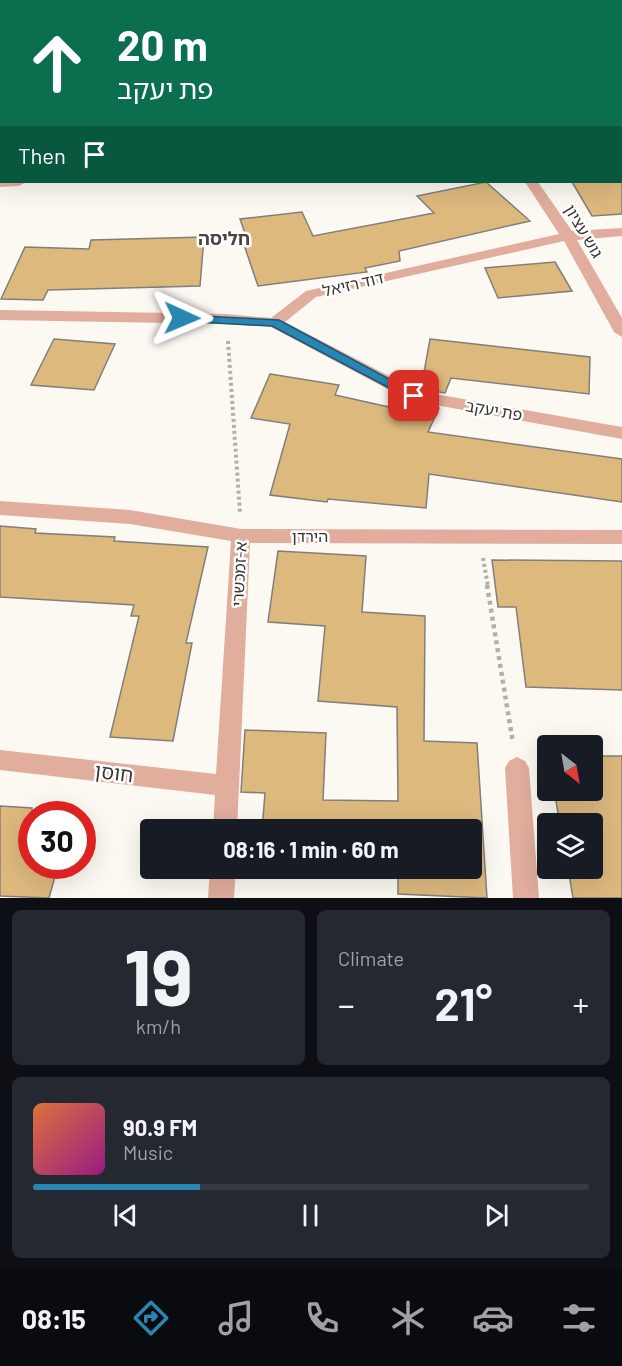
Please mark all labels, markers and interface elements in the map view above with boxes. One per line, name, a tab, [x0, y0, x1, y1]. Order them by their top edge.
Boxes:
text: 20 m	[117, 19, 208, 69]
icon: ahead	[18, 24, 96, 102]
text: פת יעקב	[117, 72, 213, 104]
icon: arrive	[78, 138, 111, 171]
text: Then	[18, 142, 66, 168]
street label: גוש עציון	[561, 201, 608, 261]
district label: חליסה	[198, 227, 250, 249]
street label: דוד רזיאל	[320, 267, 386, 300]
position arrow	[150, 286, 214, 350]
pin	[388, 370, 439, 421]
icon: arrive	[397, 379, 430, 412]
street label: פת יעקב	[464, 395, 524, 424]
street label: הירדן	[292, 526, 328, 545]
street label: א-זמכשרי	[227, 541, 250, 607]
north arrow	[537, 735, 603, 801]
map controls	[537, 735, 603, 879]
street label: חוסן	[94, 758, 135, 786]
speed limit sign: 30	[18, 801, 96, 879]
button: layers	[537, 813, 603, 879]
text: 08:16 · 1 min · 60 m	[223, 836, 399, 862]
text: 19	[124, 928, 193, 1022]
text: Climate	[338, 946, 404, 970]
text: 21°	[435, 976, 492, 1030]
text: −	[338, 984, 355, 1024]
text: +	[573, 984, 589, 1024]
text: km/h	[136, 1014, 181, 1038]
text: 90.9 FM	[123, 1114, 197, 1140]
text: Music	[123, 1140, 173, 1164]
icon: previous	[109, 1199, 142, 1232]
icon: pause	[294, 1199, 327, 1232]
icon: next	[480, 1199, 513, 1232]
icon: directions	[130, 1297, 172, 1339]
icon: music	[215, 1297, 257, 1339]
icon: phone	[301, 1297, 343, 1339]
icon: climate	[387, 1297, 429, 1339]
icon: car	[472, 1297, 514, 1339]
icon: filters	[558, 1297, 600, 1339]
text: 08:15	[22, 1302, 86, 1334]

